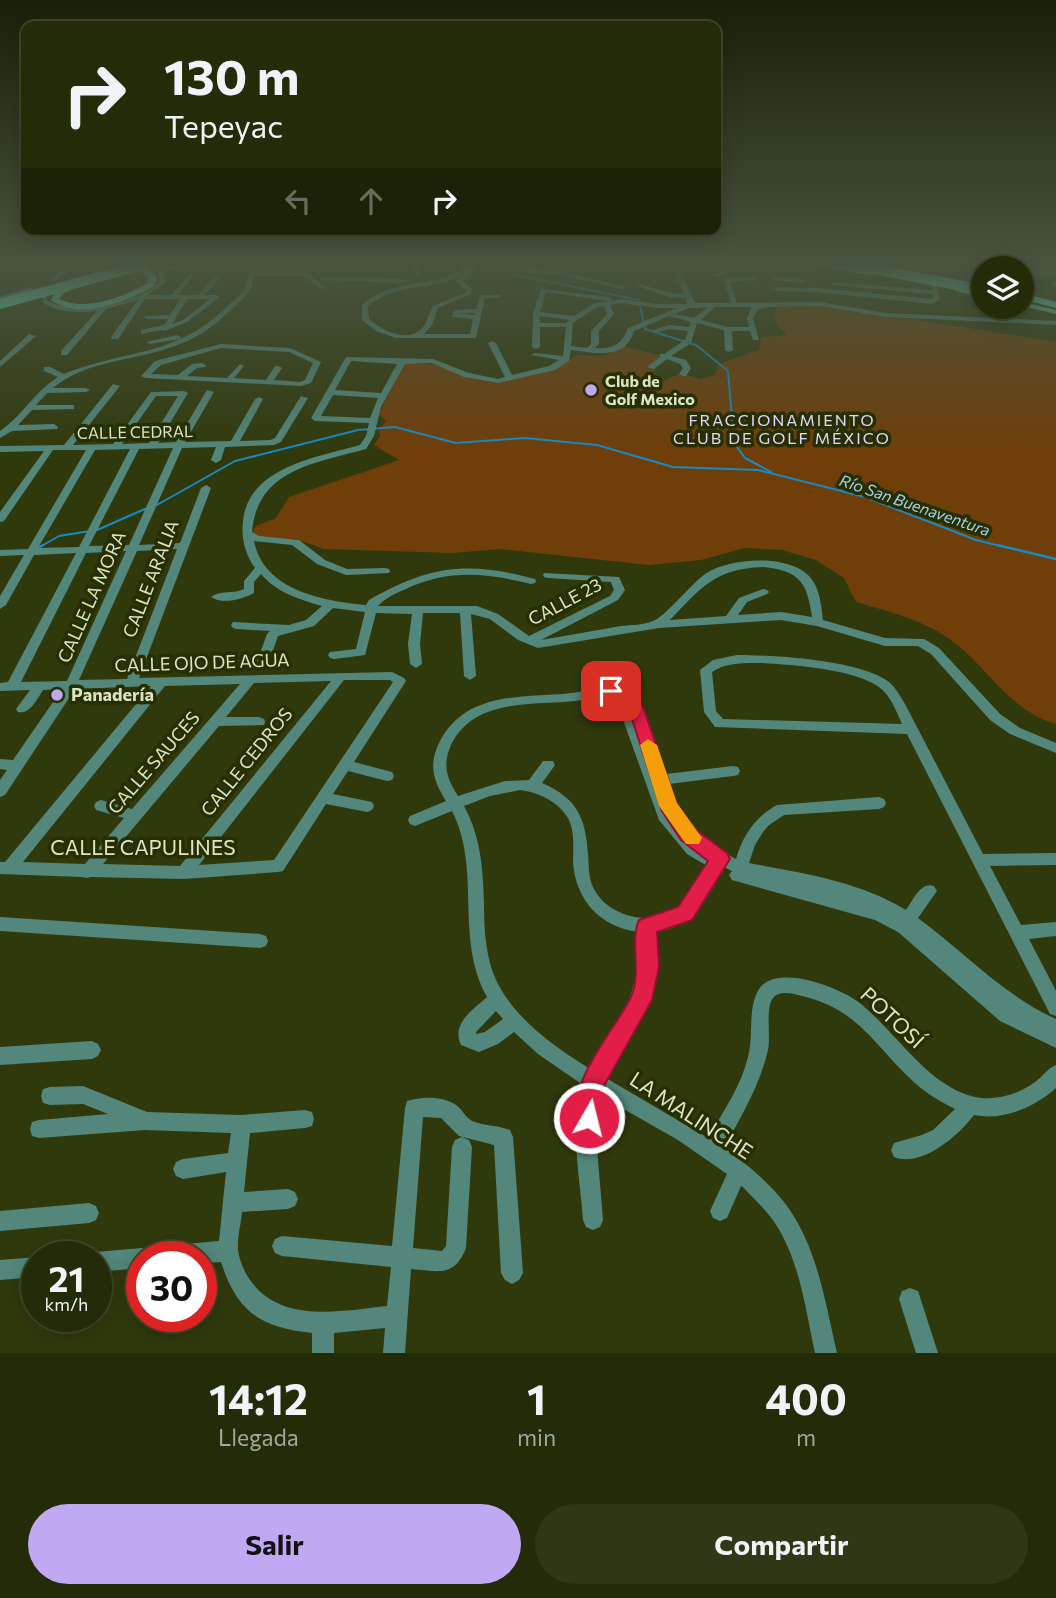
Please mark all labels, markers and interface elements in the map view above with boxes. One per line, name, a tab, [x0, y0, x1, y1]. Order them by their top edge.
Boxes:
text: 130 m	[164, 45, 299, 105]
icon: right	[49, 49, 140, 140]
text: Tepeyac	[164, 105, 283, 145]
icon: left	[279, 182, 317, 220]
icon: ahead	[352, 182, 390, 220]
icon: right	[425, 182, 463, 220]
map controls	[971, 256, 1034, 319]
button: layers	[971, 256, 1034, 319]
place label: Club de Golf Mexico	[605, 371, 695, 408]
marker: Club de Golf Mexico	[583, 382, 599, 398]
district label: FRACCIONAMIENTO CLUB DE GOLF MÉXICO	[673, 410, 891, 447]
street label: CALLE CEDRAL	[77, 421, 193, 442]
water label: Río San Buenaventura	[837, 470, 993, 539]
street label: CALLE ARALIA	[118, 517, 183, 641]
street label: CALLE LA MORA	[52, 527, 130, 666]
street label: CALLE 23	[524, 573, 605, 630]
street label: CALLE OJO DE AGUA	[114, 648, 290, 676]
pin	[581, 661, 641, 721]
icon: arrive	[592, 672, 630, 710]
place label: Panadería	[71, 683, 154, 705]
marker: Panadería	[49, 687, 65, 703]
street label: CALLE CEDROS	[196, 703, 297, 820]
street label: CALLE SAUCES	[103, 707, 204, 818]
street label: CALLE CAPULINES	[50, 834, 236, 859]
street label: POTOSÍ	[856, 981, 931, 1053]
street label: LA MALINCHE	[626, 1066, 758, 1164]
position arrow	[552, 1081, 626, 1155]
speed limit sign: 30	[126, 1241, 217, 1332]
text: 21	[49, 1256, 84, 1299]
text: km/h	[45, 1293, 88, 1315]
text: 14:12	[209, 1372, 308, 1424]
text: 1	[527, 1372, 546, 1424]
text: 400	[765, 1372, 847, 1424]
text: Llegada	[218, 1423, 299, 1451]
text: min	[517, 1423, 556, 1451]
text: m	[796, 1423, 816, 1451]
button: Salir	[28, 1504, 521, 1584]
button: Compartir	[535, 1504, 1028, 1584]

